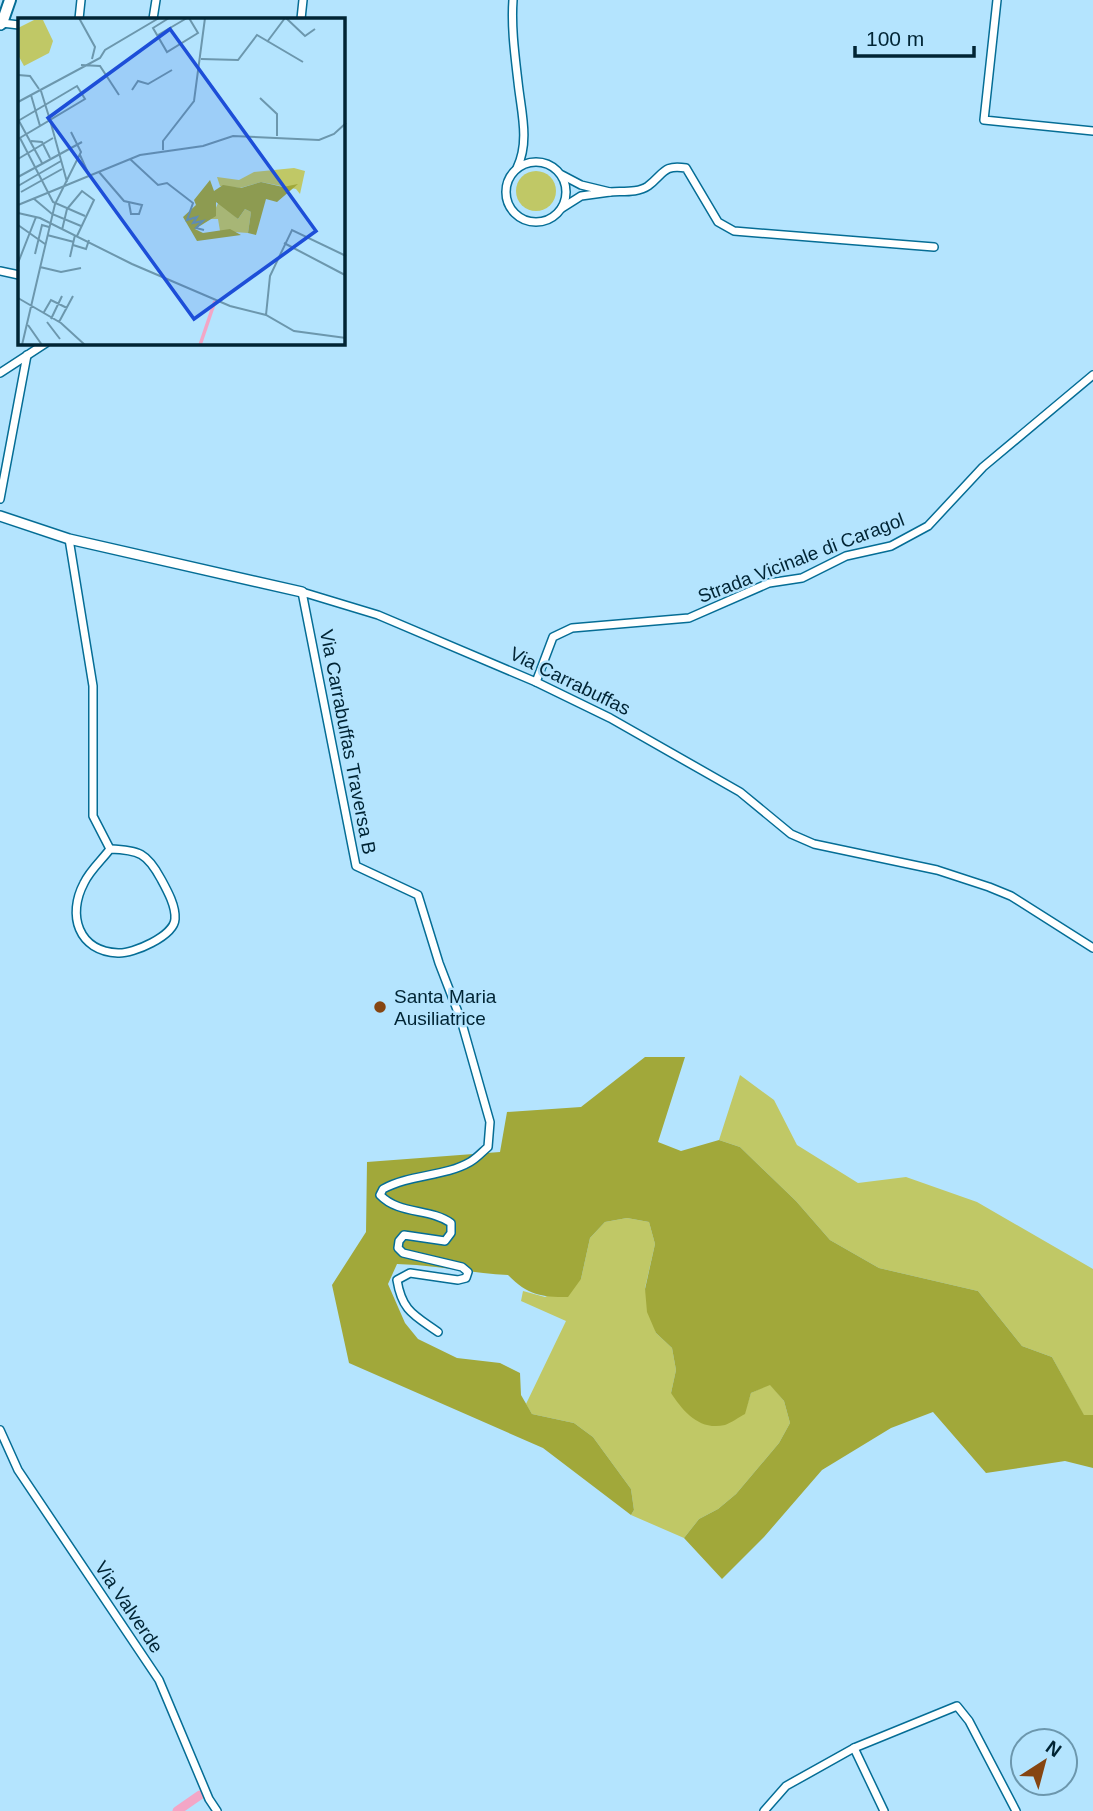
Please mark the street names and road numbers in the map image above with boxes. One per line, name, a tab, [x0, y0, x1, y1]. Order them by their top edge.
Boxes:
street label: Strada Vicinale di Caragol	[695, 509, 907, 607]
street label: Via Carrabuffas Traversa B	[316, 628, 380, 856]
street label: Via Carrabuffas	[506, 643, 634, 719]
street label: Via Valverde	[91, 1557, 167, 1657]

